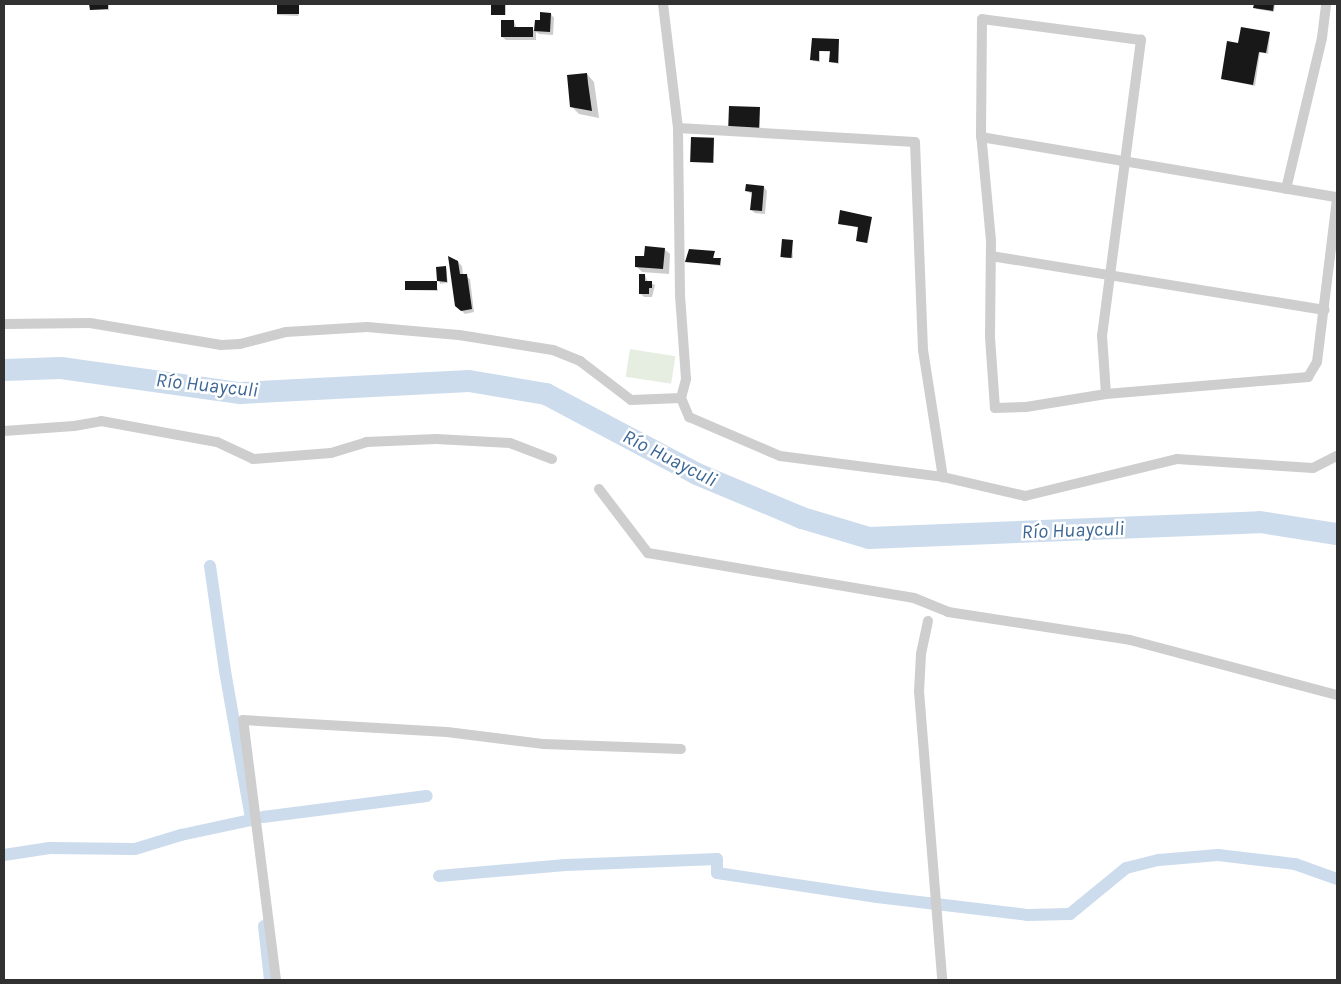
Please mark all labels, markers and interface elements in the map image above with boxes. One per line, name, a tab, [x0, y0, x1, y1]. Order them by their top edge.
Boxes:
water label: Río Huayculi	[155, 368, 259, 402]
water label: Río Huayculi	[619, 424, 721, 492]
water label: Río Huayculi	[1021, 516, 1125, 544]

